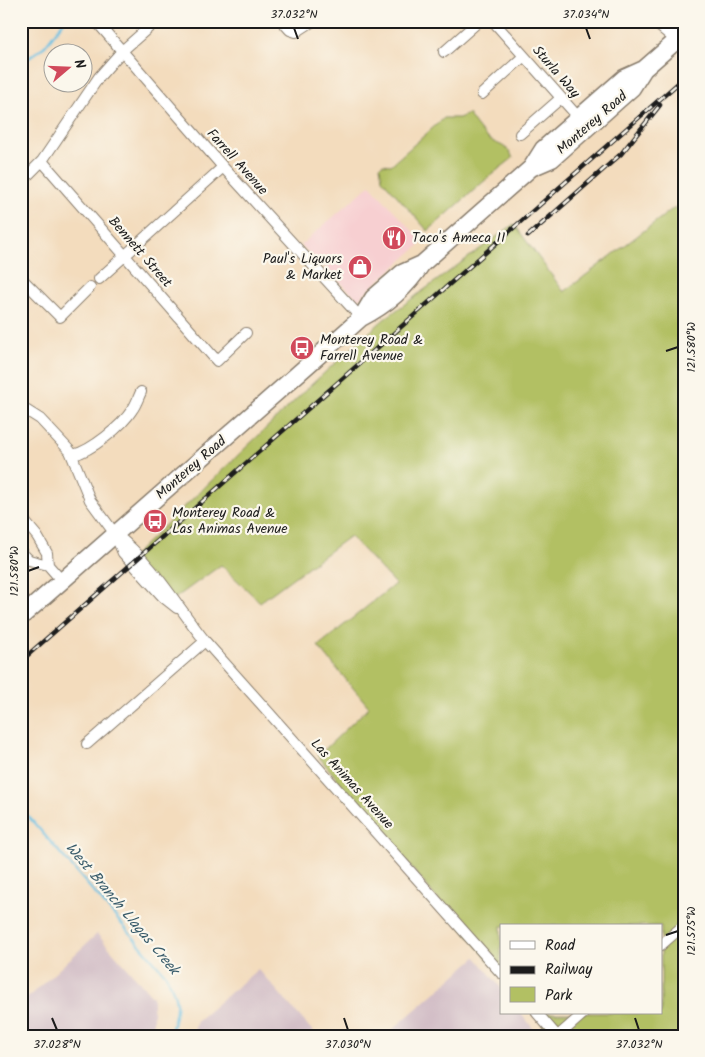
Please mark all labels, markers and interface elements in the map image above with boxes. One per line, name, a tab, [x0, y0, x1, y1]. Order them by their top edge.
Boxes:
text: 37.032°N	[270, 5, 318, 24]
text: 37.034°N	[563, 5, 609, 24]
street label: Sturla Way	[527, 41, 586, 104]
north arrow	[42, 42, 92, 92]
text: N	[68, 56, 91, 72]
street label: Monterey Road	[552, 85, 633, 160]
street label: Farrell Avenue	[201, 124, 273, 201]
street label: Bennett Street	[103, 211, 178, 293]
restaurant icon: Taco's Ameca II	[381, 225, 407, 251]
place label: Taco's Ameca II	[412, 227, 505, 249]
place label: Paul's Liquors & Market	[263, 248, 343, 286]
shop icon: Paul's Liquors & Market	[347, 254, 373, 280]
text: 121.580°W	[682, 322, 701, 372]
place label: Monterey Road & Farrell Avenue	[320, 329, 423, 367]
bus stop icon: Monterey Road & Farrell Avenue	[289, 335, 315, 361]
street label: Monterey Road	[151, 430, 232, 505]
place label: Monterey Road & Las Animas Avenue	[172, 502, 288, 540]
bus stop icon: Monterey Road & Las Animas Avenue	[142, 508, 168, 534]
text: 121.580°W	[5, 546, 24, 596]
street label: Las Animas Avenue	[305, 734, 399, 835]
water label: West Branch Llagas Creek	[59, 837, 186, 982]
text: 121.575°W	[682, 906, 701, 956]
legend	[500, 924, 662, 1014]
text: Road	[545, 934, 576, 958]
text: Railway	[545, 958, 593, 982]
text: Park	[545, 984, 573, 1008]
text: 37.028°N	[33, 1035, 81, 1054]
text: 37.030°N	[325, 1035, 371, 1054]
text: 37.032°N	[615, 1035, 663, 1054]

